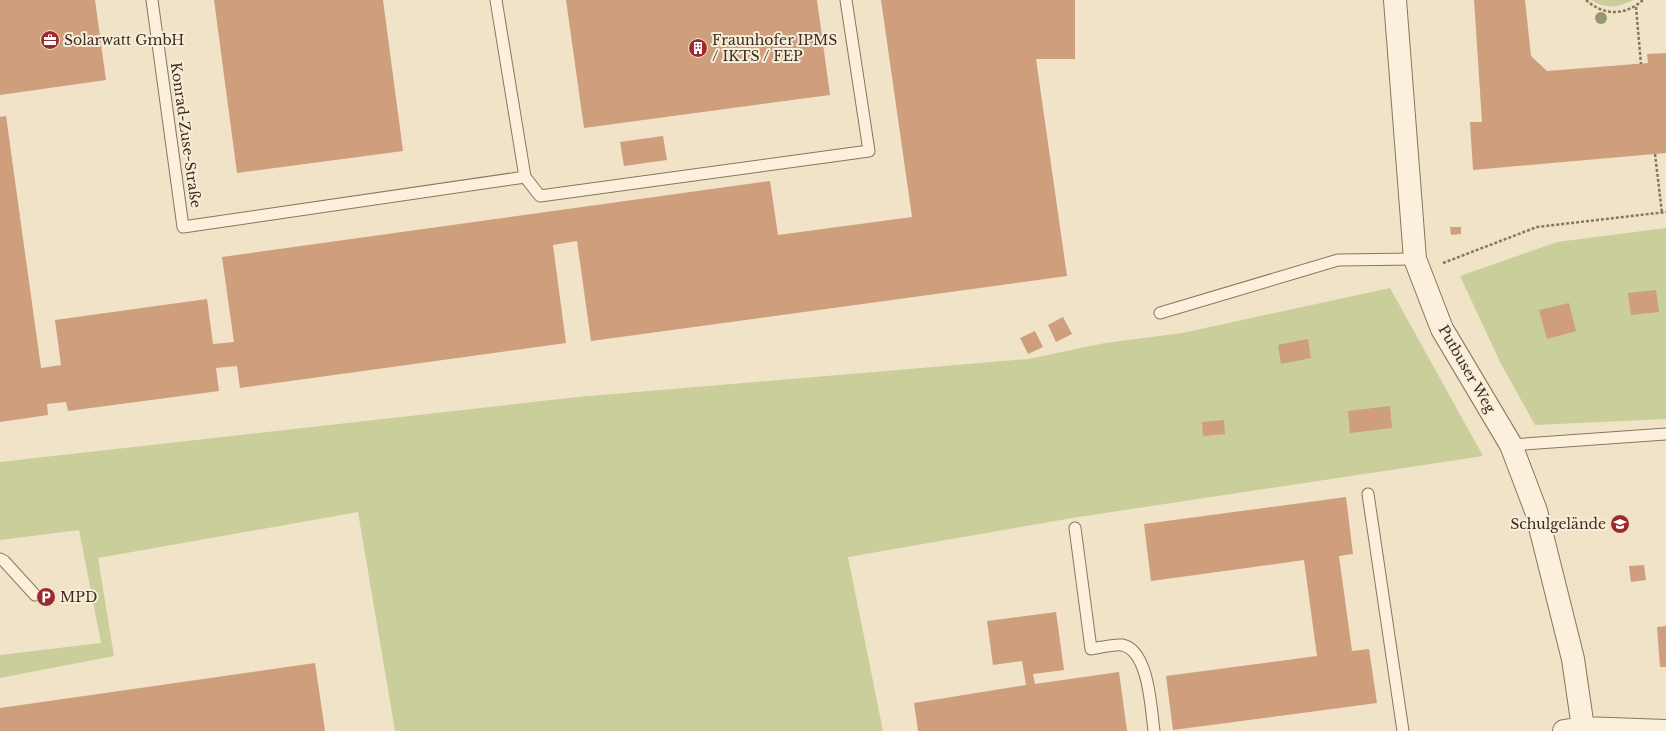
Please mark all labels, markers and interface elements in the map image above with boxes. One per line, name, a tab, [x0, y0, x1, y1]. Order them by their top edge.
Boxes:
office icon: Solarwatt GmbH	[39, 29, 61, 51]
place label: Solarwatt GmbH	[64, 31, 184, 49]
place label: Fraunhofer IPMS / IKTS / FEP	[712, 31, 837, 65]
building icon: Fraunhofer IPMS / IKTS / FEP	[687, 37, 709, 59]
street label: Konrad-Zuse-Straße	[167, 61, 205, 209]
street label: Putbuser Weg	[1435, 322, 1500, 417]
school or university icon: Schulgelände	[1609, 513, 1631, 535]
place label: Schulgelände	[1510, 515, 1606, 533]
parking icon: MPD	[35, 586, 57, 608]
place label: MPD	[60, 588, 97, 606]

